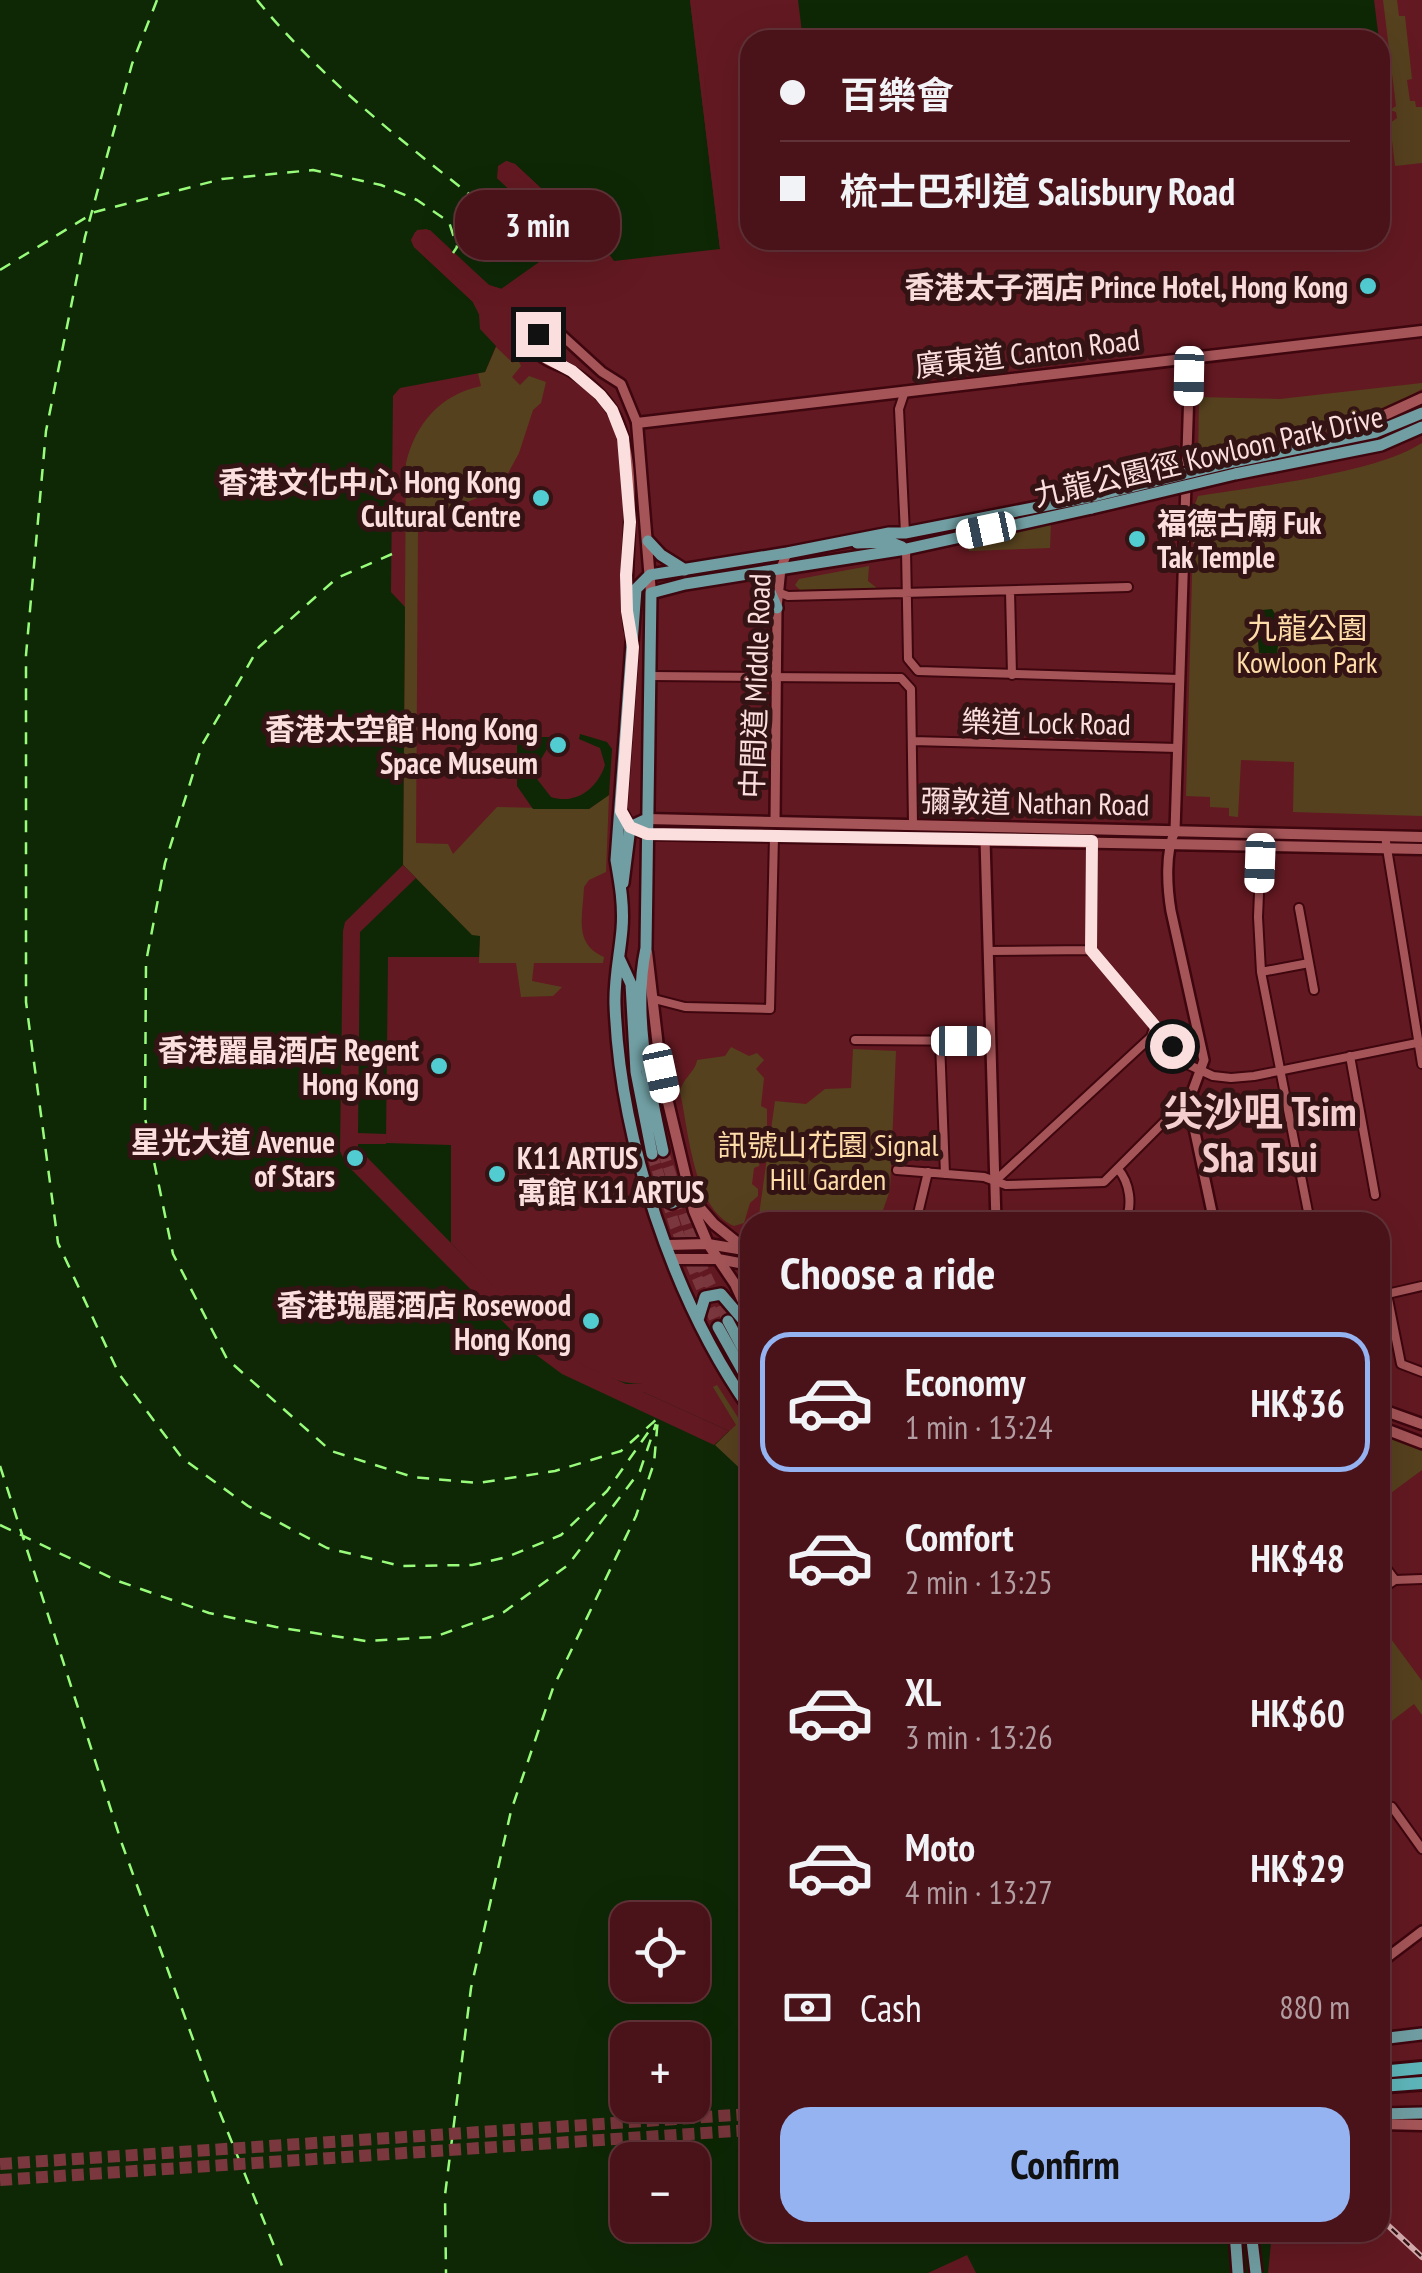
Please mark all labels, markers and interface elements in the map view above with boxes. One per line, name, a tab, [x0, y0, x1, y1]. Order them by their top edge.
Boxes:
text: 百樂會	[840, 70, 954, 119]
text: 梳士巴利道 Salisbury Road	[840, 166, 1235, 215]
callout: 3 min	[456, 189, 620, 259]
text: 3 min	[505, 204, 570, 246]
place label: 香港太子酒店 Prince Hotel, Hong Kong	[904, 267, 1348, 306]
marker: 香港太子酒店 Prince Hotel, Hong Kong	[1357, 275, 1379, 297]
route end	[516, 312, 561, 357]
street label: 廣東道 Canton Road	[912, 319, 1142, 385]
car	[1173, 346, 1205, 406]
street label: 九龍公園徑 Kowloon Park Drive	[1029, 396, 1387, 514]
place label: 香港文化中心 Hong Kong Cultural Centre	[218, 462, 521, 535]
marker: 香港文化中心 Hong Kong Cultural Centre	[530, 487, 552, 509]
place label: 福德古廟 Fuk Tak Temple	[1157, 503, 1322, 576]
car	[954, 509, 1018, 551]
marker: 福德古廟 Fuk Tak Temple	[1126, 528, 1148, 550]
street label: 中間道 Middle Road	[732, 573, 778, 799]
park label: 九龍公園 Kowloon Park	[1236, 608, 1378, 681]
street label: 樂道 Lock Road	[961, 701, 1131, 743]
place label: 香港太空館 Hong Kong Space Museum	[265, 709, 538, 782]
marker: 香港太空館 Hong Kong Space Museum	[547, 734, 569, 756]
street label: 彌敦道 Nathan Road	[920, 781, 1150, 823]
car	[1244, 832, 1276, 894]
route start	[1150, 1024, 1195, 1069]
car	[931, 1026, 991, 1056]
place label: 香港麗晶酒店 Regent Hong Kong	[158, 1030, 419, 1103]
car	[640, 1041, 682, 1105]
marker: 香港麗晶酒店 Regent Hong Kong	[428, 1055, 450, 1077]
district label: 尖沙咀 Tsim Sha Tsui	[1163, 1085, 1357, 1183]
place label: 星光大道 Avenue of Stars	[131, 1122, 335, 1195]
park label: 訊號山花園 Signal Hill Garden	[718, 1125, 938, 1198]
place label: K11 ARTUS 寓館 K11 ARTUS	[517, 1138, 704, 1211]
marker: 星光大道 Avenue of Stars	[344, 1147, 366, 1169]
marker: K11 ARTUS 寓館 K11 ARTUS	[486, 1163, 508, 1185]
text: Choose a ride	[780, 1243, 995, 1301]
place label: 香港瑰麗酒店 Rosewood Hong Kong	[277, 1285, 571, 1358]
marker: 香港瑰麗酒店 Rosewood Hong Kong	[580, 1310, 602, 1332]
icon: car	[785, 1357, 875, 1447]
text: Economy	[905, 1357, 1025, 1406]
text: HK$36	[1251, 1378, 1345, 1427]
text: 1 min · 13:24	[905, 1406, 1053, 1448]
icon: car	[785, 1512, 875, 1602]
text: Comfort	[905, 1512, 1014, 1561]
text: HK$48	[1251, 1533, 1345, 1582]
text: 2 min · 13:25	[905, 1561, 1053, 1603]
icon: car	[785, 1667, 875, 1757]
text: XL	[905, 1667, 941, 1716]
text: HK$60	[1251, 1688, 1345, 1737]
text: 3 min · 13:26	[905, 1716, 1053, 1758]
icon: car	[785, 1822, 875, 1912]
text: Moto	[905, 1822, 975, 1871]
text: HK$29	[1251, 1843, 1345, 1892]
text: 4 min · 13:27	[905, 1871, 1053, 1913]
map controls	[610, 1902, 710, 2242]
button: locate	[610, 1902, 710, 2002]
icon: cash	[780, 1980, 835, 2035]
text: Cash	[860, 1983, 922, 2032]
text: 880 m	[1279, 1986, 1350, 2028]
button: +	[610, 2022, 710, 2122]
button: Confirm	[780, 2107, 1350, 2222]
button: −	[610, 2142, 710, 2242]

